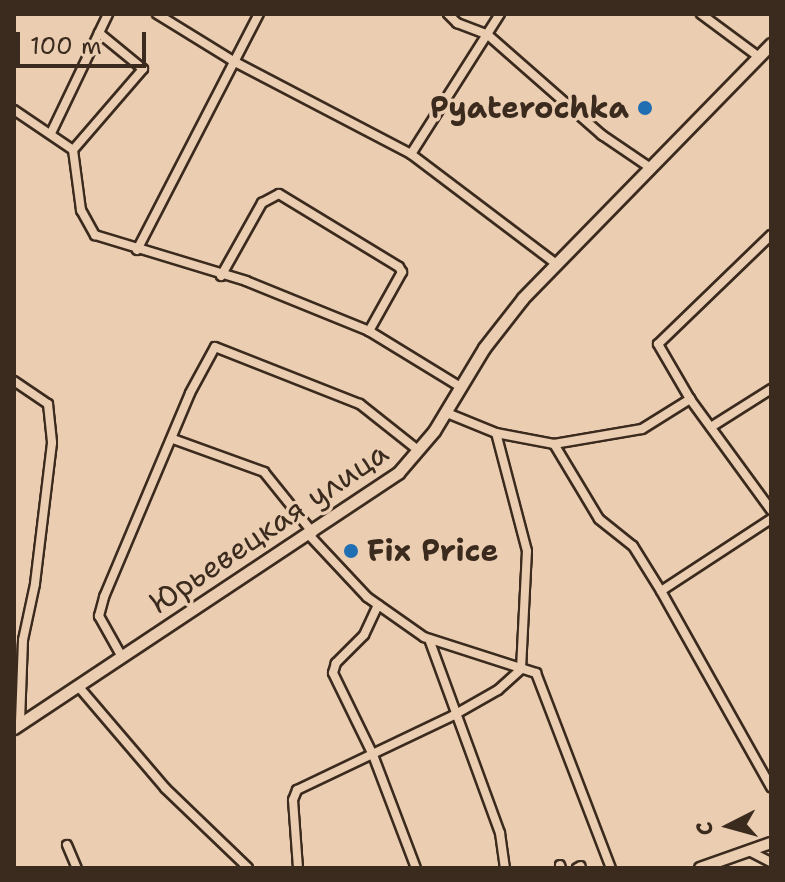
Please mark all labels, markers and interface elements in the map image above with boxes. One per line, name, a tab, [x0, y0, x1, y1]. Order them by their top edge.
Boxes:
scale bar	[20, 16, 150, 66]
text: 100 m	[30, 30, 102, 62]
place label: Pyaterochka	[430, 90, 629, 126]
marker: Pyaterochka	[636, 99, 654, 117]
street label: Юрьевецкая улица	[143, 435, 395, 621]
place label: Fix Price	[367, 533, 498, 569]
marker: Fix Price	[342, 542, 360, 560]
north arrow	[689, 786, 769, 866]
text: С	[690, 820, 720, 837]

